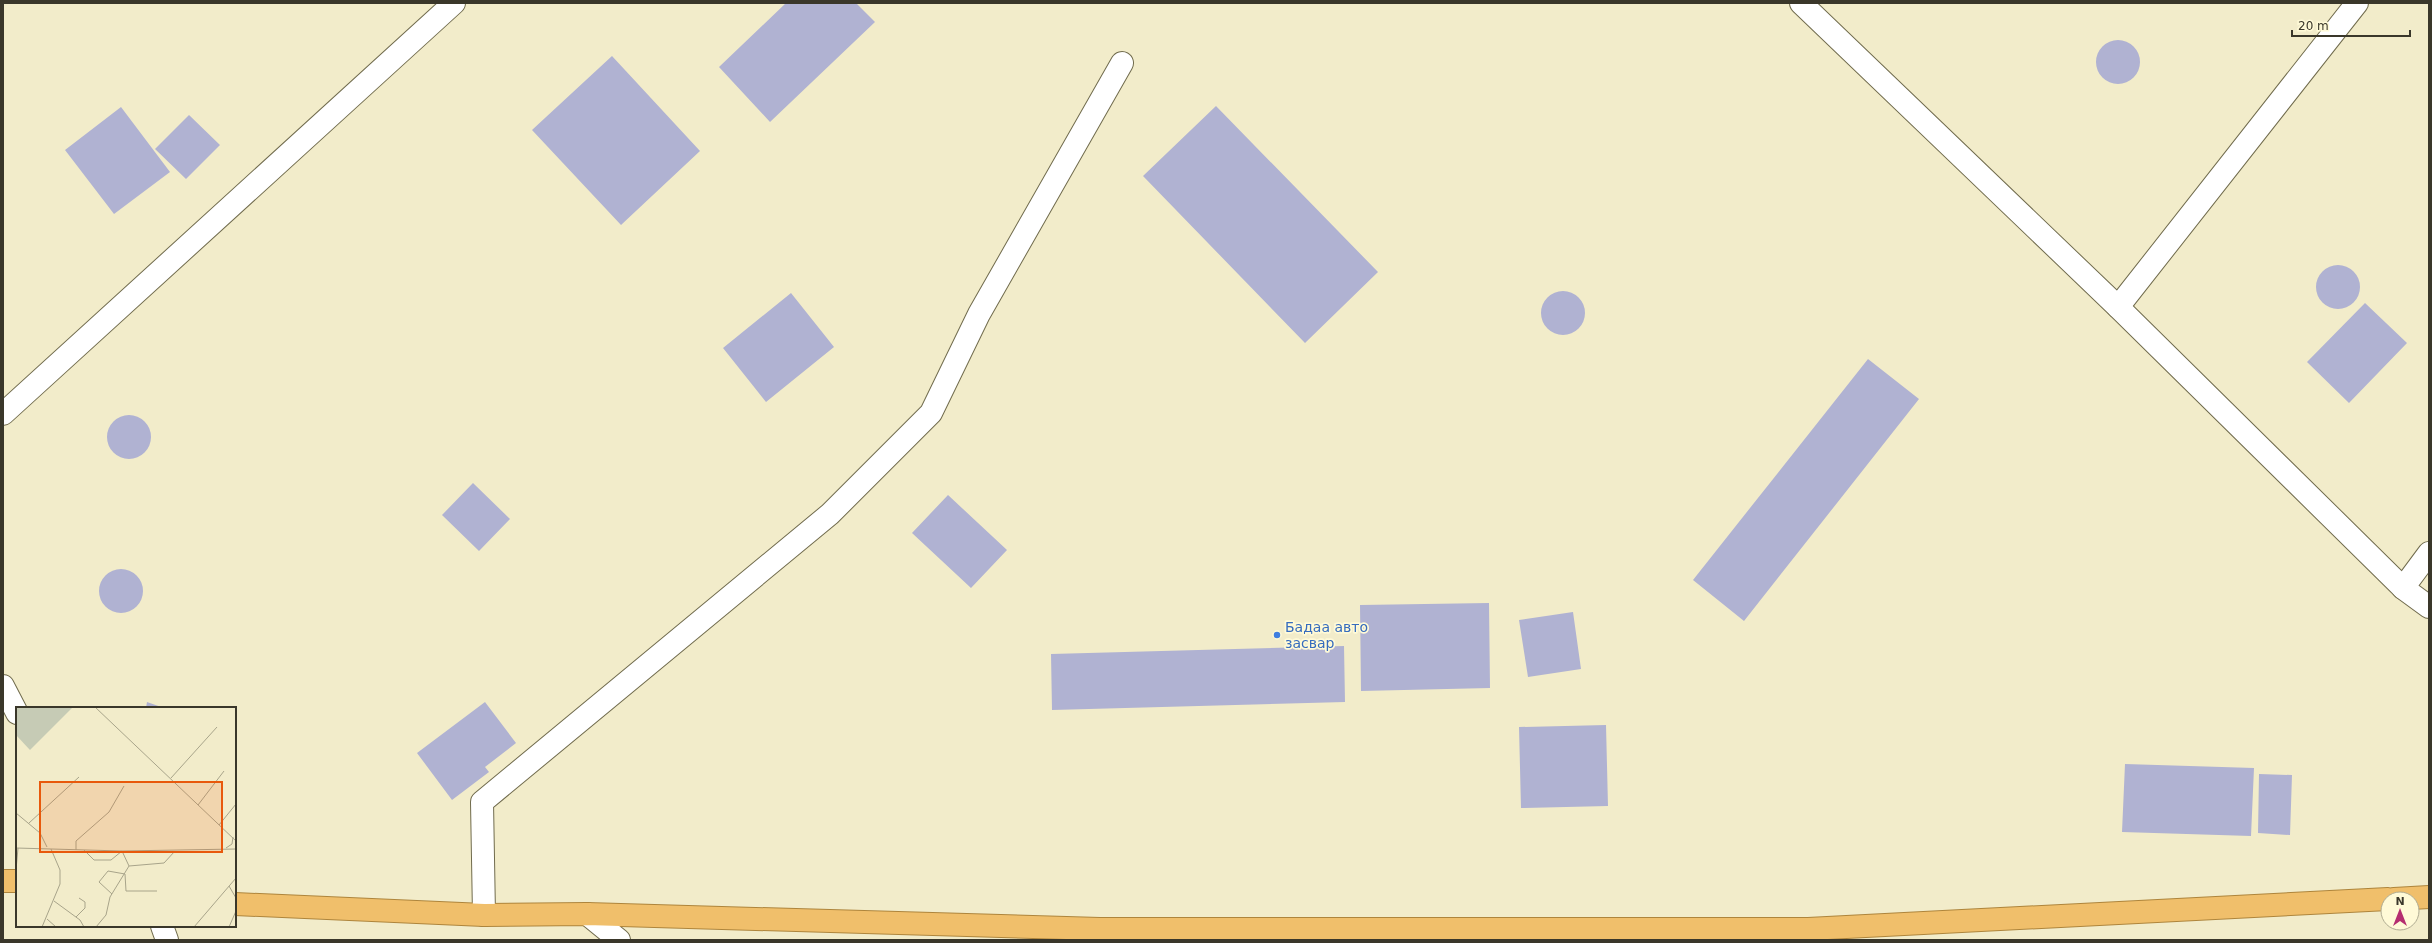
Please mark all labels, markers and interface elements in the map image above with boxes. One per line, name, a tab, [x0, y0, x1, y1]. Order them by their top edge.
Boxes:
scale bar	[2292, 12, 2410, 38]
text: 20 m	[2298, 19, 2329, 33]
place label: Бадаа авто засвар	[1285, 619, 1368, 651]
marker: Бадаа авто засвар	[1272, 630, 1282, 640]
inset map	[16, 707, 236, 927]
north arrow	[2380, 891, 2420, 931]
text: N	[2395, 895, 2405, 908]

